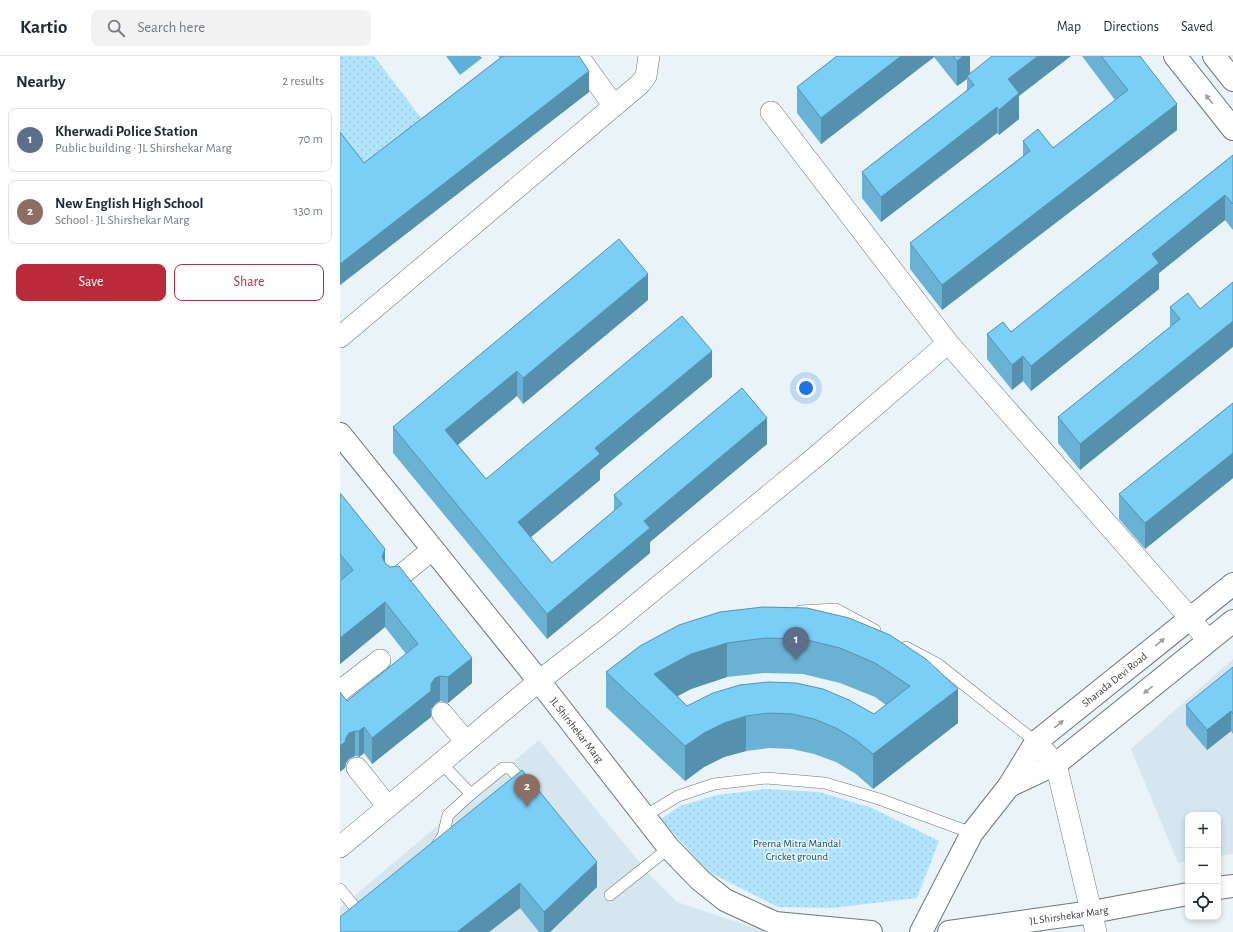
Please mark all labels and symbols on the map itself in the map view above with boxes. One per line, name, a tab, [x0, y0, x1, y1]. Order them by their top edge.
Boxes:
one-way arrow	[1204, 93, 1213, 104]
your location	[796, 378, 816, 398]
pin: 1	[783, 627, 809, 660]
one-way arrow	[1155, 638, 1166, 646]
street label: Sharada Devi Road	[1080, 650, 1149, 709]
one-way arrow	[1143, 686, 1154, 694]
street label: JL Shirshekar Marg	[548, 695, 606, 765]
one-way arrow	[1054, 719, 1064, 728]
pin: 2	[514, 774, 540, 807]
park label: Prerna Mitra Mandal Cricket ground	[753, 838, 841, 862]
street label: JL Shirshekar Marg	[1029, 904, 1110, 927]

